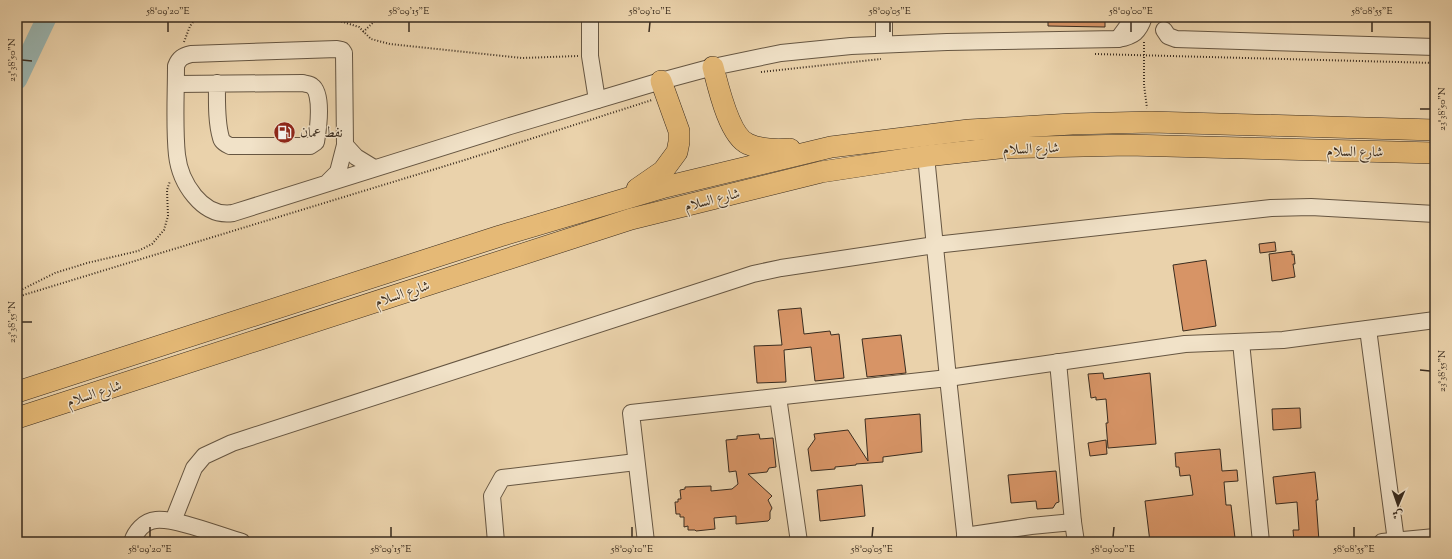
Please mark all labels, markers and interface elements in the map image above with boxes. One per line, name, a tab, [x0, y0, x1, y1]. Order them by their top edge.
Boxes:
text: 58°09'20"E	[145, 4, 190, 19]
text: 58°09'15"E	[388, 4, 429, 19]
text: 58°09'10"E	[628, 4, 671, 19]
text: 58°09'05"E	[868, 4, 911, 19]
text: 58°09'00"E	[1108, 4, 1153, 19]
text: 58°08'55"E	[1350, 4, 1393, 19]
text: 23°38'50"N	[5, 38, 20, 82]
text: 23°38'50"N	[1435, 87, 1450, 131]
fuel station icon: نفط عمان	[272, 119, 298, 145]
place label: نفط عمان	[300, 124, 343, 144]
street label: شارع السلام	[1002, 139, 1060, 162]
street label: شارع السلام	[1326, 143, 1384, 164]
street label: شارع السلام	[683, 184, 743, 218]
street label: شارع السلام	[373, 277, 433, 314]
text: 23°38'55"N	[5, 301, 20, 343]
text: 23°38'55"N	[1435, 350, 1450, 392]
street label: شارع السلام	[65, 377, 125, 414]
north arrow	[1378, 485, 1418, 525]
text: ش	[1392, 506, 1403, 522]
text: 58°09'20"E	[127, 542, 172, 557]
text: 58°09'15"E	[370, 542, 411, 557]
text: 58°09'10"E	[610, 542, 653, 557]
text: 58°09'05"E	[850, 542, 893, 557]
text: 58°09'00"E	[1090, 542, 1135, 557]
text: 58°08'55"E	[1332, 542, 1375, 557]

